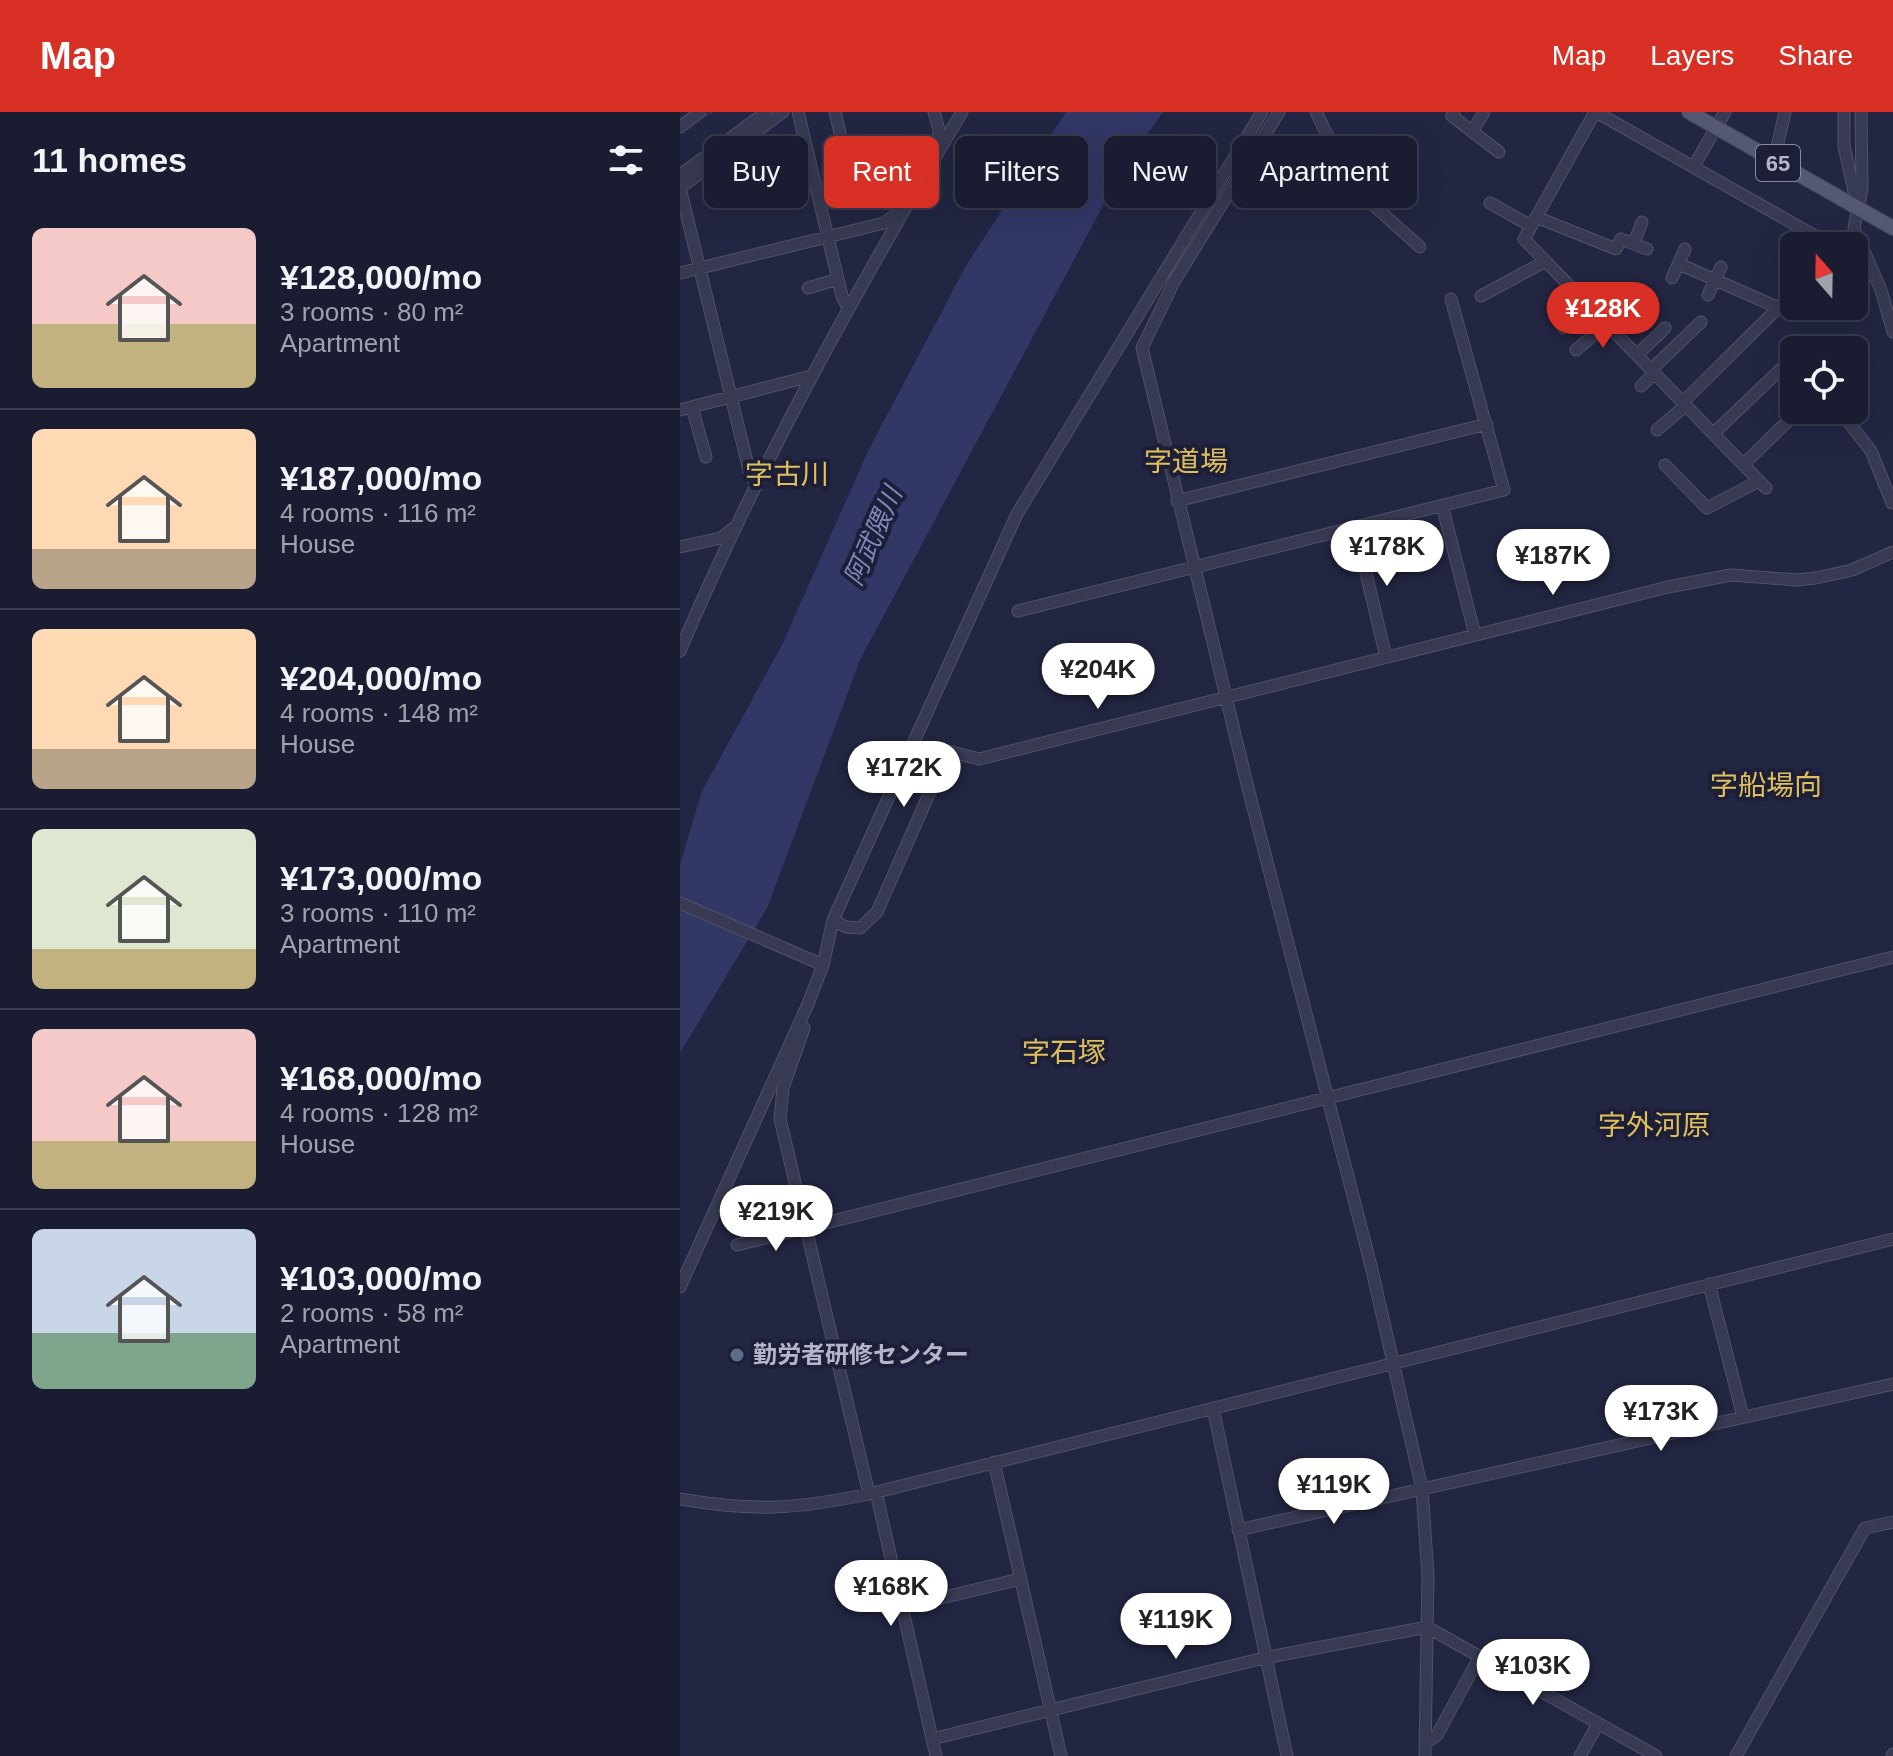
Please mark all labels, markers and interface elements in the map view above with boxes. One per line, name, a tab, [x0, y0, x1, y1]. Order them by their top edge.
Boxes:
text: Map	[40, 35, 116, 77]
text: Map	[1552, 40, 1606, 71]
text: Layers	[1650, 40, 1734, 71]
text: Share	[1778, 40, 1853, 71]
chip: Buy	[704, 136, 808, 208]
chip: Rent	[824, 136, 939, 208]
chip: Filters	[955, 136, 1088, 208]
chip: New	[1104, 136, 1216, 208]
chip: Apartment	[1232, 136, 1417, 208]
icon: filters	[604, 138, 648, 182]
text: 11 homes	[32, 141, 187, 179]
road number: 65	[1756, 145, 1800, 181]
north arrow	[1780, 232, 1868, 320]
map controls	[1780, 232, 1868, 424]
text: ¥128,000/mo	[280, 258, 482, 296]
icon: home	[96, 260, 192, 356]
pin: ¥128K	[1547, 282, 1659, 350]
text: ¥128K	[1565, 293, 1641, 323]
text: 3 rooms · 80 m²	[280, 297, 464, 327]
text: Apartment	[280, 328, 400, 358]
button: locate	[1780, 336, 1868, 424]
district label: 字道場	[1144, 446, 1228, 477]
text: ¥187,000/mo	[280, 459, 482, 497]
district label: 字古川	[745, 459, 829, 490]
icon: home	[96, 461, 192, 557]
water label: 阿武隈川	[838, 480, 909, 590]
text: 4 rooms · 116 m²	[280, 498, 476, 528]
pin: ¥178K	[1331, 520, 1443, 588]
text: House	[280, 529, 355, 559]
pin: ¥187K	[1497, 529, 1609, 597]
text: ¥178K	[1349, 531, 1425, 561]
text: ¥187K	[1515, 540, 1591, 570]
pin: ¥204K	[1042, 643, 1154, 711]
text: ¥204K	[1060, 654, 1136, 684]
text: ¥204,000/mo	[280, 659, 482, 697]
icon: home	[96, 661, 192, 757]
text: 4 rooms · 148 m²	[280, 698, 478, 728]
text: House	[280, 729, 355, 759]
pin: ¥172K	[848, 741, 960, 809]
text: ¥172K	[866, 752, 942, 782]
district label: 字船場向	[1710, 770, 1822, 801]
text: ¥173,000/mo	[280, 859, 482, 897]
icon: home	[96, 861, 192, 957]
text: 3 rooms · 110 m²	[280, 898, 476, 928]
text: Apartment	[280, 929, 400, 959]
district label: 字石塚	[1022, 1037, 1106, 1068]
text: ¥168,000/mo	[280, 1059, 482, 1097]
icon: home	[96, 1061, 192, 1157]
text: 4 rooms · 128 m²	[280, 1098, 478, 1128]
district label: 字外河原	[1598, 1110, 1710, 1141]
text: House	[280, 1129, 355, 1159]
pin: ¥219K	[720, 1185, 832, 1253]
text: ¥219K	[738, 1196, 814, 1226]
text: ¥103,000/mo	[280, 1259, 482, 1297]
icon: home	[96, 1261, 192, 1357]
text: 2 rooms · 58 m²	[280, 1298, 464, 1328]
text: Apartment	[280, 1329, 400, 1359]
place label: 勤労者研修センター	[753, 1341, 969, 1368]
marker: 勤労者研修センター	[728, 1346, 746, 1364]
pin: ¥173K	[1605, 1385, 1717, 1453]
text: ¥173K	[1623, 1396, 1699, 1426]
pin: ¥119K	[1278, 1458, 1390, 1526]
text: ¥119K	[1296, 1469, 1372, 1499]
pin: ¥168K	[835, 1560, 947, 1628]
text: ¥168K	[853, 1571, 929, 1601]
pin: ¥119K	[1120, 1593, 1232, 1661]
text: ¥119K	[1138, 1604, 1214, 1634]
pin: ¥103K	[1477, 1639, 1589, 1707]
text: ¥103K	[1495, 1650, 1571, 1680]

